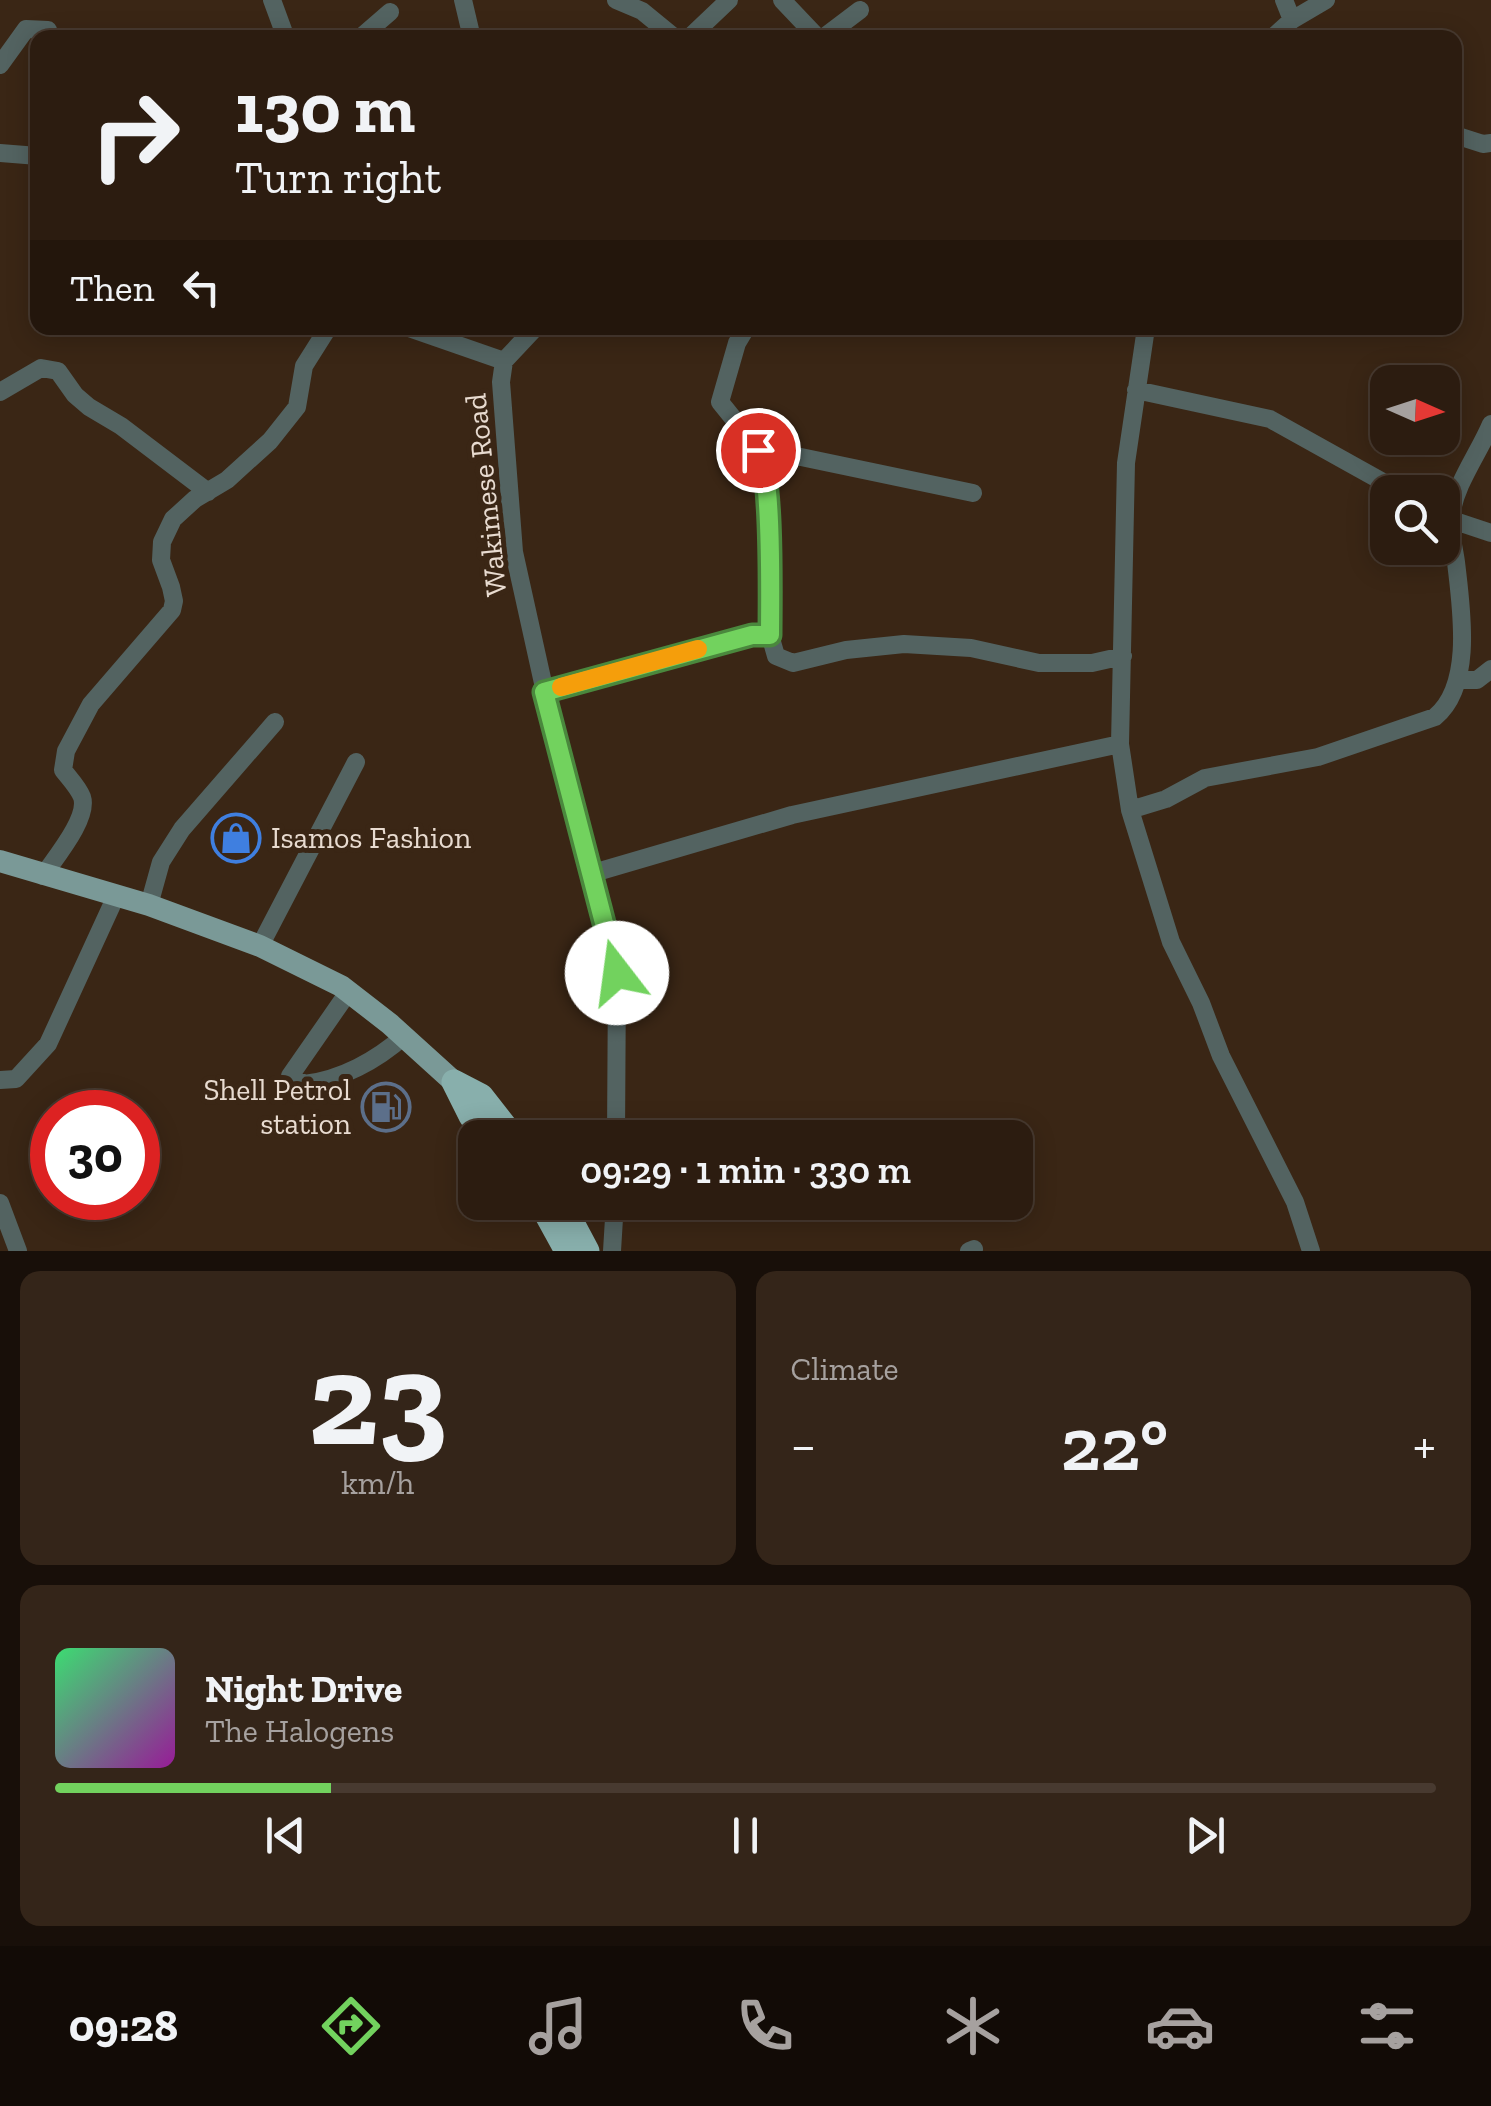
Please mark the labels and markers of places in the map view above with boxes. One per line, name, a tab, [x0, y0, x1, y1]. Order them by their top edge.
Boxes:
pin	[716, 408, 801, 493]
shop icon: Isamos Fashion	[210, 812, 262, 864]
place label: Isamos Fashion	[271, 820, 471, 856]
place label: Shell Petrol station	[204, 1072, 351, 1142]
fuel station icon: Shell Petrol station	[360, 1081, 412, 1133]

